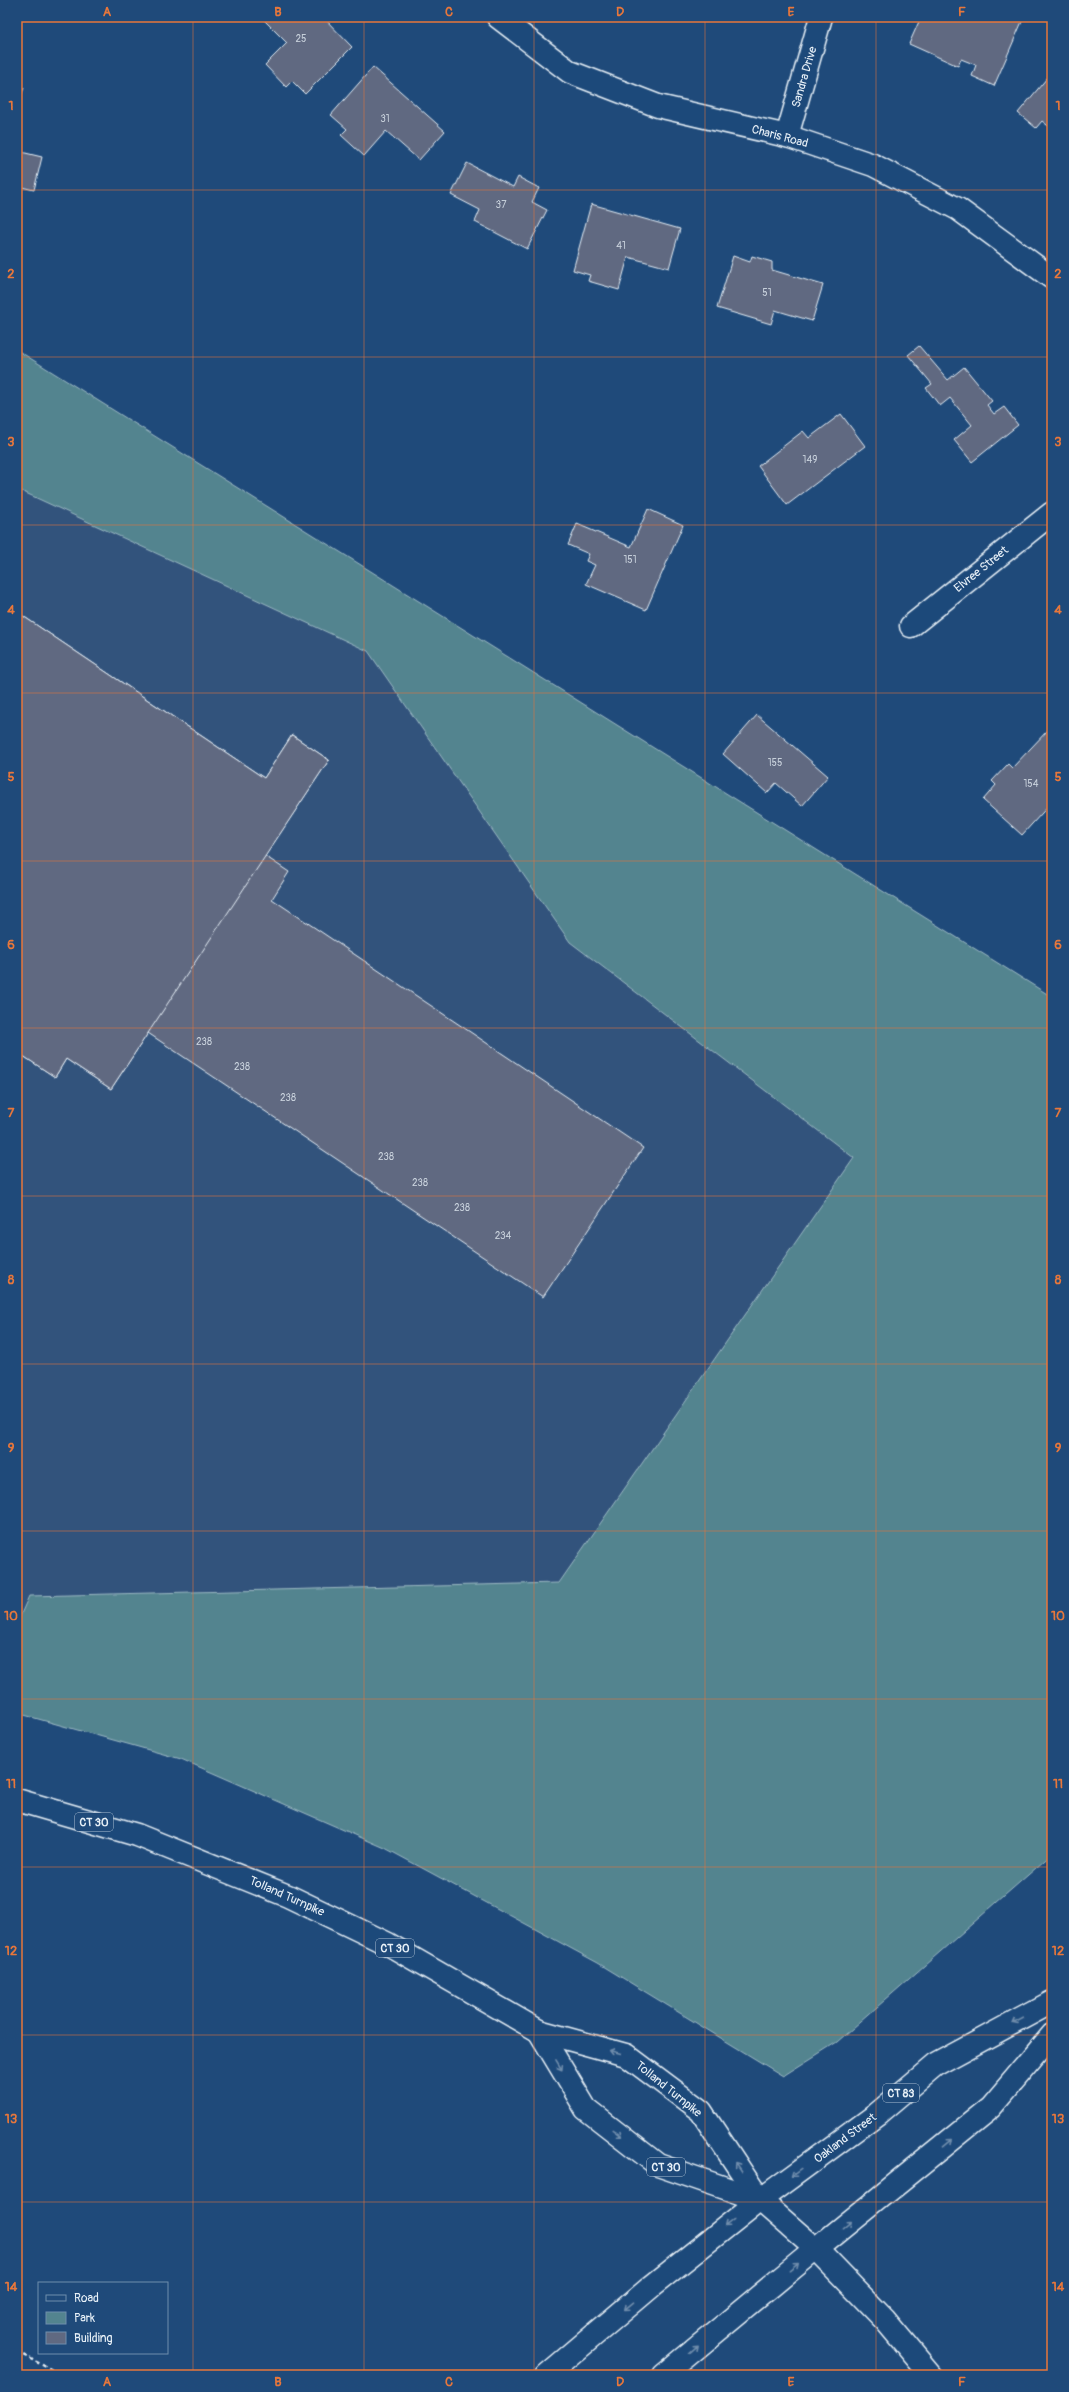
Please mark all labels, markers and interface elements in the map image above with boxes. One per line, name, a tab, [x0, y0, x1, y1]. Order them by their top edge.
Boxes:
text: A	[103, 4, 112, 20]
text: B	[274, 4, 282, 20]
text: C	[445, 4, 453, 20]
text: D	[616, 4, 624, 20]
text: E	[788, 4, 795, 20]
text: F	[958, 4, 966, 20]
house number: 25	[295, 33, 307, 45]
street label: Sandra Drive	[789, 45, 820, 109]
text: 1	[8, 98, 14, 114]
text: 1	[1055, 98, 1061, 114]
house number: 31	[380, 113, 390, 125]
street label: Charis Road	[750, 122, 810, 151]
house number: 37	[496, 199, 507, 211]
house number: 41	[616, 240, 626, 252]
text: 2	[7, 266, 15, 282]
text: 2	[1054, 266, 1062, 282]
house number: 51	[762, 287, 772, 299]
text: 3	[7, 434, 15, 450]
text: 3	[1054, 434, 1062, 450]
house number: 149	[803, 454, 817, 466]
street label: Elvree Street	[951, 543, 1012, 596]
house number: 151	[623, 554, 637, 566]
text: 4	[7, 602, 15, 618]
text: 4	[1054, 602, 1062, 618]
house number: 155	[768, 757, 782, 769]
text: 5	[7, 769, 15, 785]
text: 5	[1054, 769, 1062, 785]
house number: 154	[1023, 778, 1039, 790]
text: 6	[7, 937, 15, 953]
text: 6	[1054, 937, 1062, 953]
house number: 238	[196, 1036, 212, 1048]
house number: 238	[234, 1061, 250, 1073]
house number: 238	[280, 1092, 296, 1104]
text: 7	[8, 1105, 15, 1121]
text: 7	[1055, 1105, 1062, 1121]
house number: 238	[378, 1151, 394, 1163]
house number: 238	[412, 1177, 428, 1189]
house number: 238	[454, 1202, 470, 1214]
house number: 234	[495, 1230, 512, 1242]
text: 8	[8, 1272, 15, 1288]
text: 8	[1055, 1272, 1062, 1288]
text: 9	[8, 1440, 15, 1456]
text: 9	[1055, 1440, 1062, 1456]
text: 10	[4, 1608, 18, 1624]
text: 10	[1051, 1608, 1065, 1624]
text: 11	[6, 1776, 16, 1792]
text: 11	[1053, 1776, 1063, 1792]
road number: CT 30	[75, 1813, 113, 1831]
street label: Tolland Turnpike	[247, 1873, 327, 1920]
road number: CT 30	[376, 1939, 414, 1957]
text: 12	[5, 1943, 17, 1959]
text: 12	[1052, 1943, 1064, 1959]
one-way arrow	[1012, 2018, 1024, 2025]
one-way arrow	[609, 2048, 622, 2055]
street label: Tolland Turnpike	[633, 2058, 705, 2121]
one-way arrow	[555, 2059, 563, 2070]
road number: CT 83	[883, 2084, 919, 2102]
street label: Oakland Street	[811, 2110, 880, 2167]
text: 13	[5, 2111, 17, 2127]
text: 13	[1052, 2111, 1064, 2127]
one-way arrow	[611, 2129, 622, 2137]
one-way arrow	[942, 2138, 953, 2147]
road number: CT 30	[647, 2158, 685, 2176]
one-way arrow	[734, 2161, 742, 2173]
one-way arrow	[791, 2169, 802, 2178]
one-way arrow	[724, 2219, 735, 2228]
one-way arrow	[841, 2220, 852, 2229]
one-way arrow	[789, 2263, 800, 2272]
text: 14	[5, 2279, 18, 2295]
text: 14	[1052, 2279, 1065, 2295]
legend	[38, 2282, 168, 2354]
text: Road	[74, 2291, 99, 2306]
one-way arrow	[624, 2301, 634, 2310]
text: Park	[74, 2311, 95, 2326]
text: Building	[74, 2331, 113, 2346]
one-way arrow	[688, 2345, 699, 2354]
text: A	[103, 2374, 112, 2390]
text: B	[274, 2374, 282, 2390]
text: C	[445, 2374, 453, 2390]
text: D	[616, 2374, 624, 2390]
text: E	[788, 2374, 795, 2390]
text: F	[958, 2374, 966, 2390]

